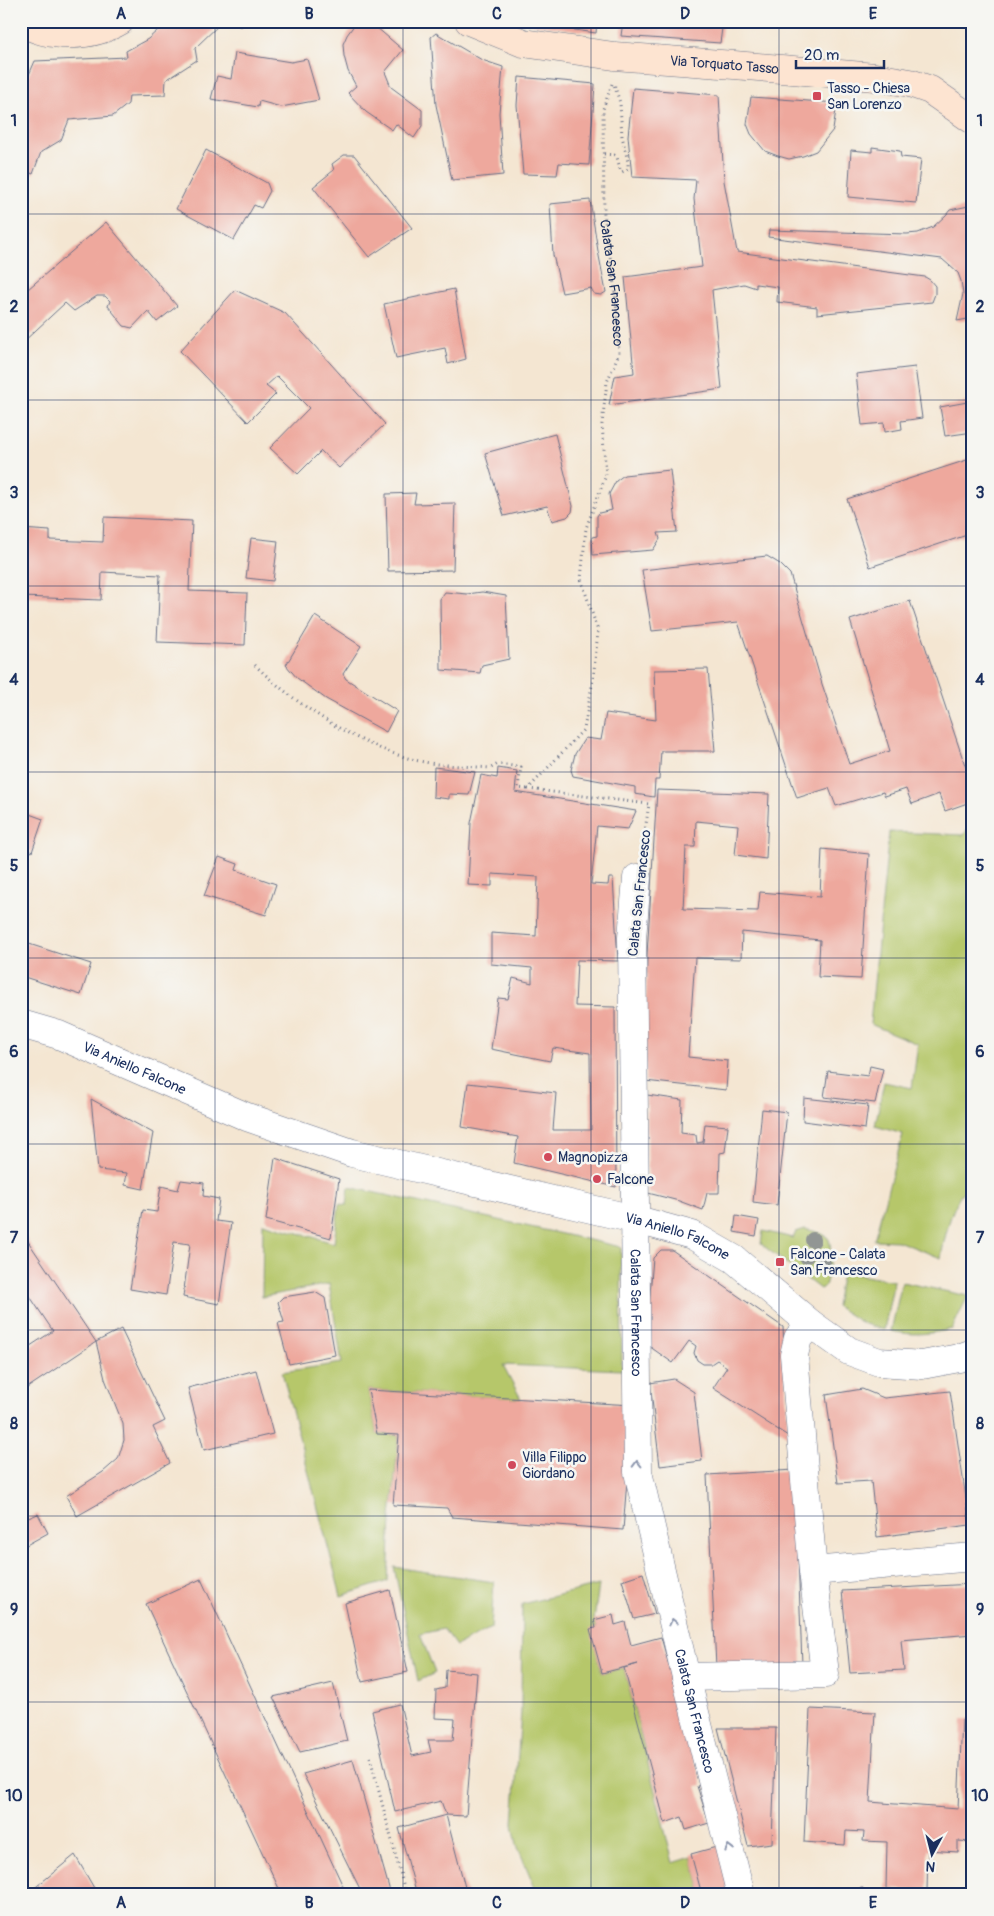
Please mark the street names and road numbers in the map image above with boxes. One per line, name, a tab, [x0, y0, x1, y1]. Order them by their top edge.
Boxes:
street label: Via Torquato Tasso	[669, 52, 780, 78]
street label: Calata San Francesco	[596, 219, 627, 347]
street label: Calata San Francesco	[624, 828, 655, 957]
street label: Via Aniello Falcone	[80, 1038, 189, 1098]
street label: Via Aniello Falcone	[623, 1209, 733, 1264]
street label: Calata San Francesco	[626, 1249, 645, 1377]
street label: Calata San Francesco	[671, 1647, 718, 1776]

